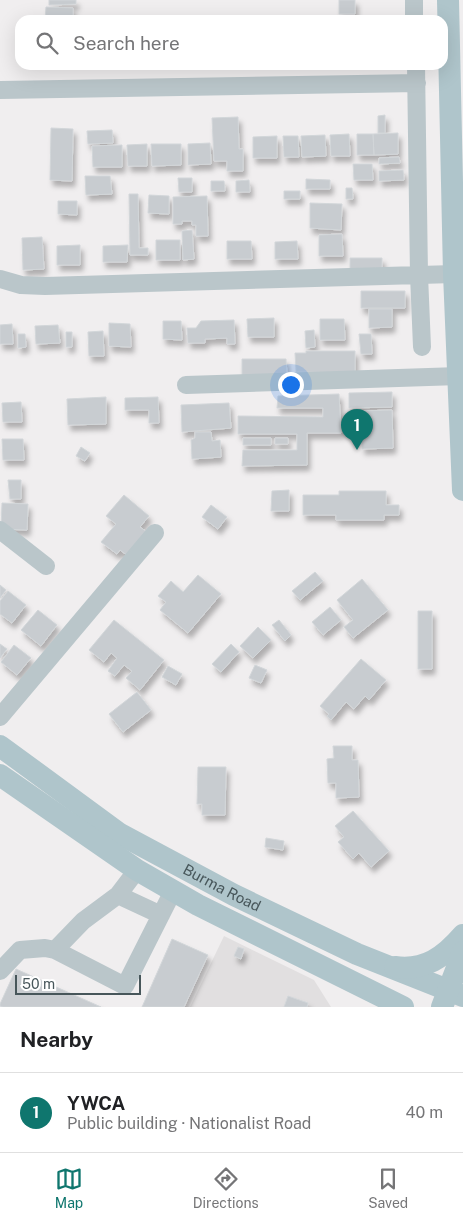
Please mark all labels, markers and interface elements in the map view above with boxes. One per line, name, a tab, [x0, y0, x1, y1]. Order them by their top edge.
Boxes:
search box	[15, 15, 448, 70]
icon: search	[33, 29, 61, 57]
text: Search here	[73, 32, 180, 54]
your location	[278, 372, 304, 398]
pin: 1	[341, 409, 373, 450]
street label: Burma Road	[180, 860, 264, 915]
scale bar	[15, 972, 141, 995]
text: 50 m	[22, 976, 55, 992]
text: Nearby	[20, 1027, 93, 1052]
text: YWCA	[67, 1092, 125, 1114]
text: 1	[33, 1103, 39, 1122]
text: 40 m	[405, 1103, 443, 1122]
text: Public building · Nationalist Road	[67, 1114, 311, 1133]
tab: Map	[55, 1165, 83, 1211]
tab: Directions	[193, 1165, 259, 1211]
tab: Saved	[368, 1165, 408, 1211]

